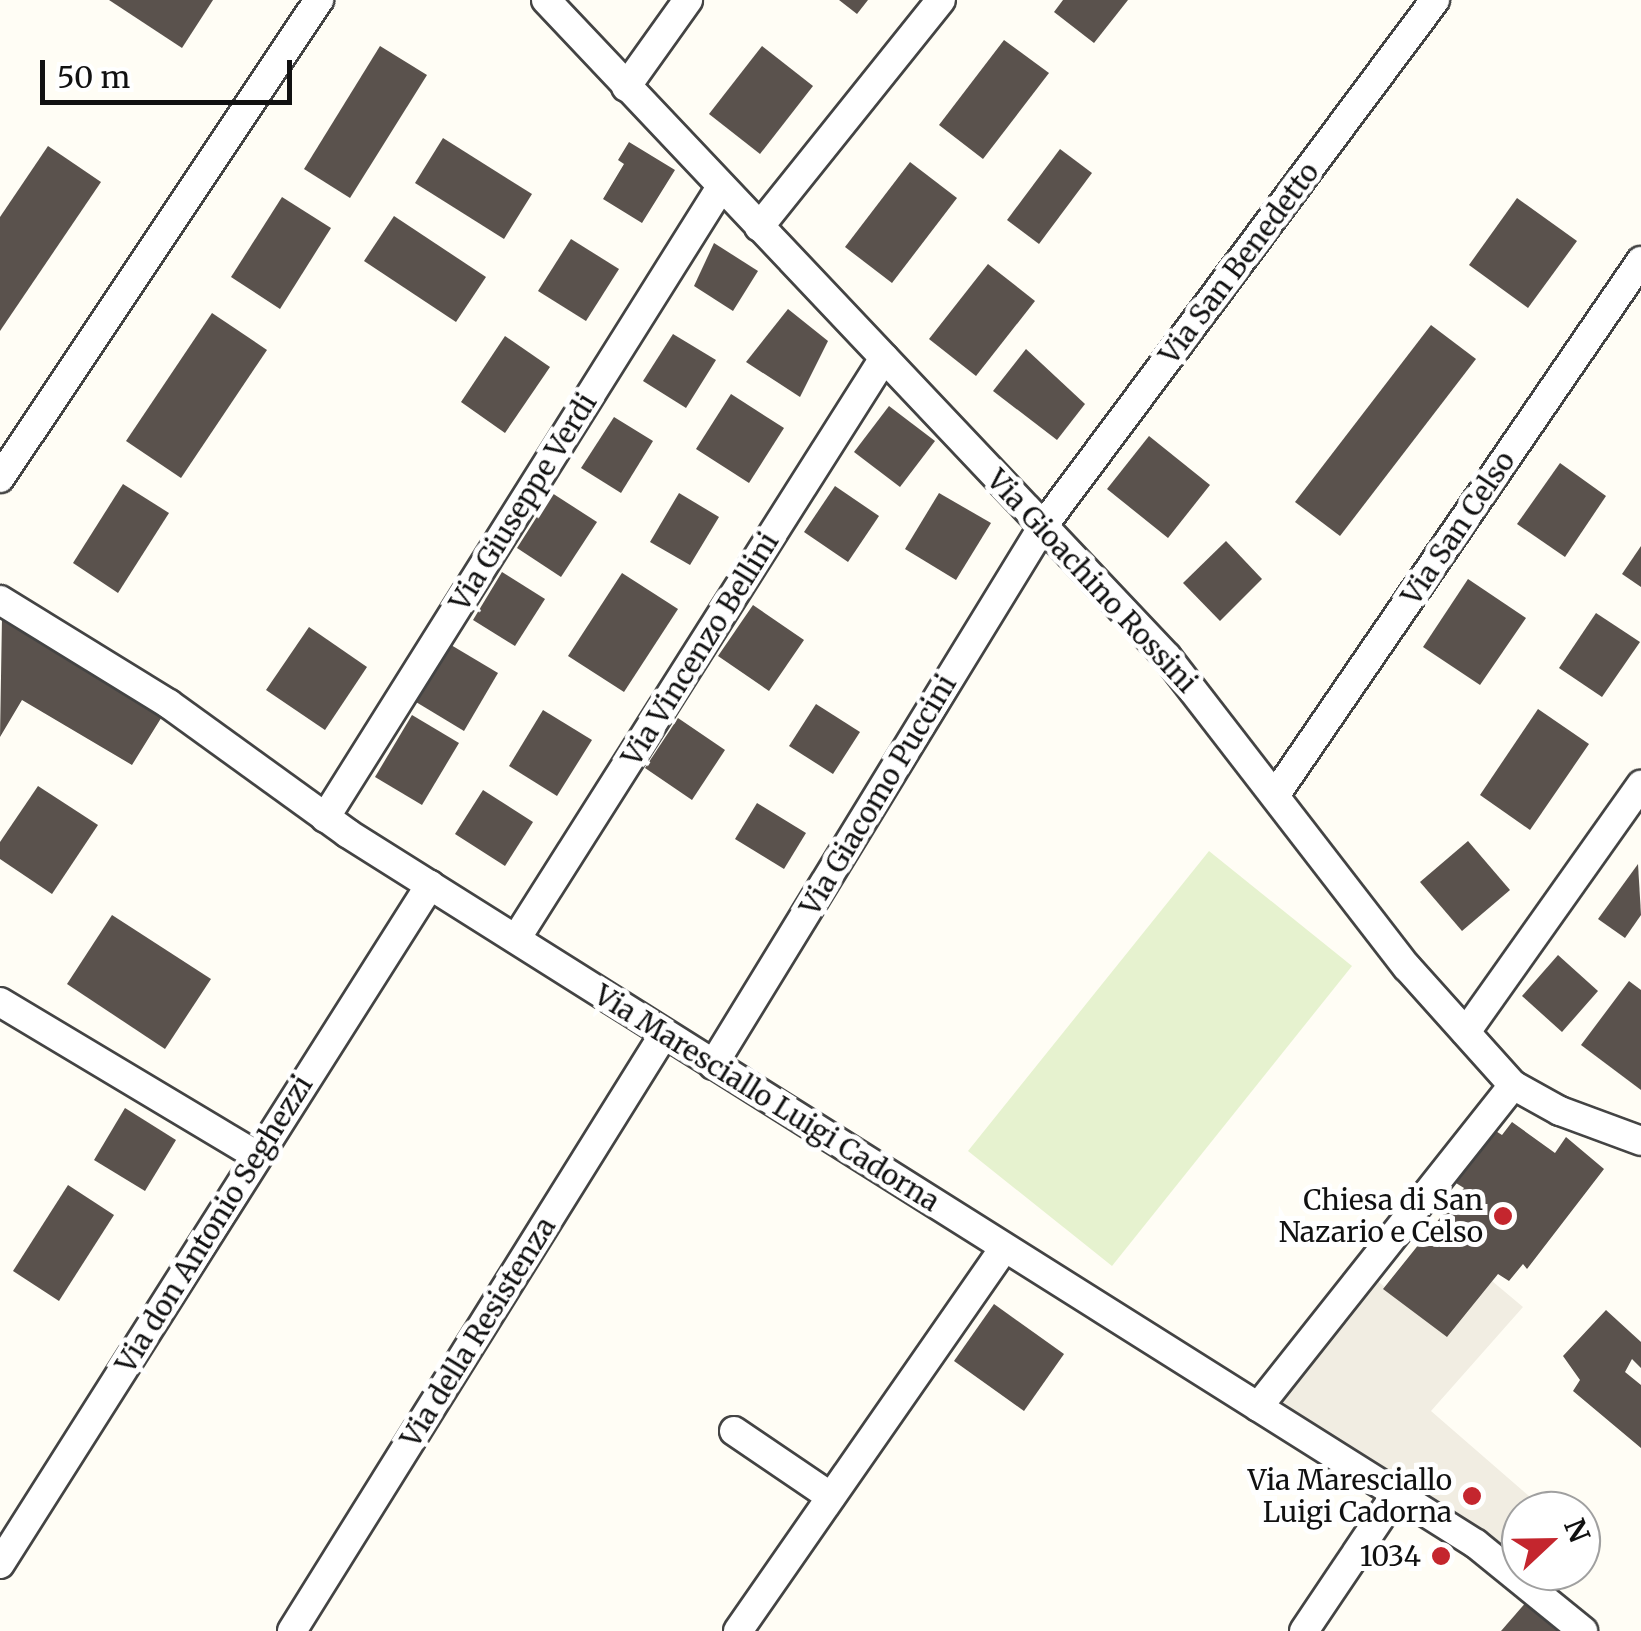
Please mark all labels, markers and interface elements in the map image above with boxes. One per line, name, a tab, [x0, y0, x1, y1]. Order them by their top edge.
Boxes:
scale bar	[45, 40, 298, 102]
text: 50 m	[57, 58, 130, 96]
street label: Via San Benedetto	[1152, 156, 1326, 370]
street label: Via Giuseppe Verdi	[443, 387, 603, 617]
street label: Via San Celso	[1394, 445, 1522, 611]
street label: Via Gioachino Rossini	[980, 463, 1204, 699]
street label: Via Vincenzo Bellini	[615, 526, 785, 772]
street label: Via Giacomo Puccini	[793, 669, 963, 921]
street label: Via Maresciallo Luigi Cadorna	[588, 978, 946, 1218]
street label: Via don Antonio Seghezzi	[109, 1069, 319, 1379]
place label: Chiesa di San Nazario e Celso	[1279, 1183, 1483, 1249]
marker: Chiesa di San Nazario e Celso	[1492, 1205, 1514, 1227]
street label: Via della Resistenza	[394, 1211, 562, 1453]
place label: Via Maresciallo Luigi Cadorna	[1248, 1463, 1452, 1529]
marker: Via Maresciallo Luigi Cadorna	[1461, 1485, 1483, 1507]
north arrow	[1501, 1491, 1601, 1591]
text: N	[1556, 1514, 1598, 1548]
place label: 1034	[1360, 1539, 1421, 1573]
marker: 1034	[1430, 1545, 1452, 1567]

